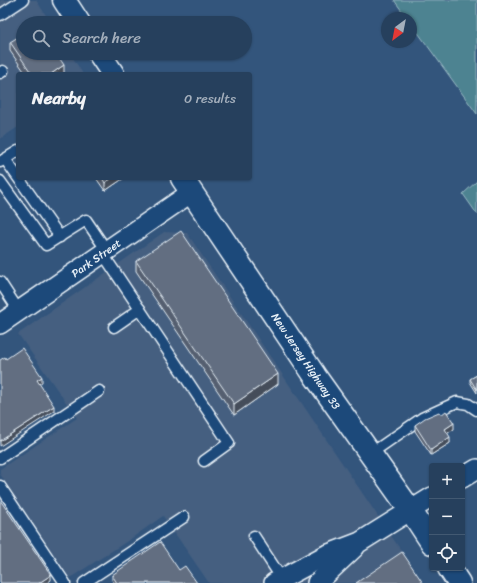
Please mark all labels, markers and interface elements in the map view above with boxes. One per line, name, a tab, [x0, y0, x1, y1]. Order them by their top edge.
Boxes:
north arrow	[381, 12, 417, 48]
search box	[16, 16, 252, 60]
text: Search here	[62, 25, 141, 51]
icon: search	[30, 27, 52, 49]
text: Nearby	[32, 83, 86, 113]
text: 0 results	[184, 87, 236, 110]
street label: Park Street	[67, 234, 125, 283]
street label: New Jersey Highway 33	[266, 309, 345, 414]
map controls	[429, 463, 465, 571]
button: +	[429, 463, 465, 499]
button: −	[429, 499, 465, 535]
button: locate	[429, 535, 465, 571]

